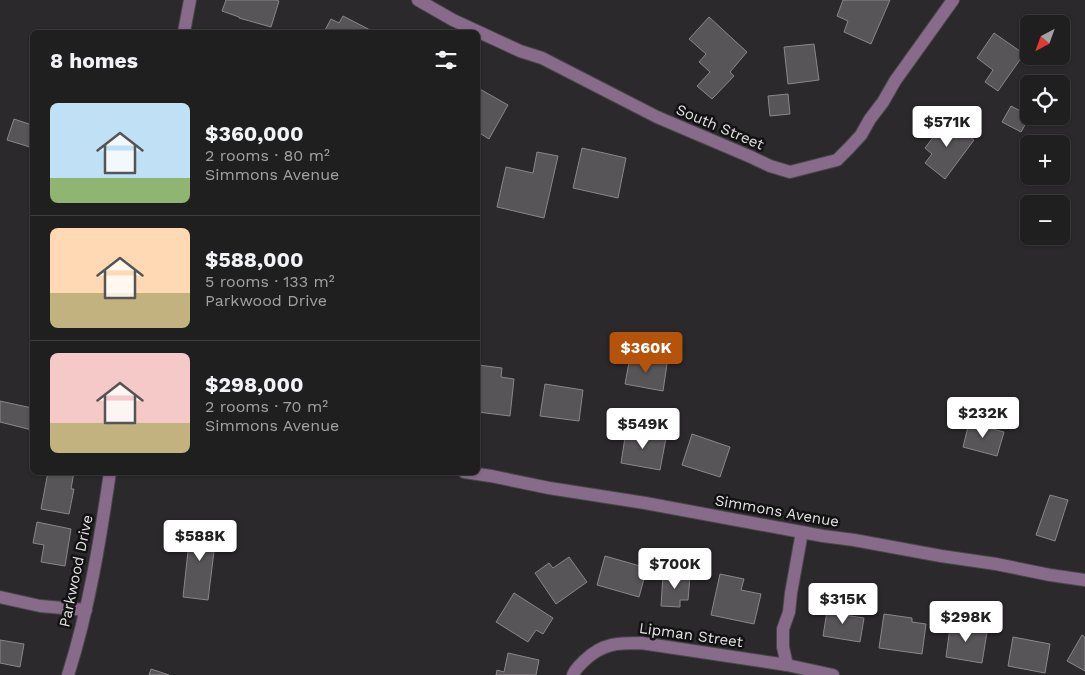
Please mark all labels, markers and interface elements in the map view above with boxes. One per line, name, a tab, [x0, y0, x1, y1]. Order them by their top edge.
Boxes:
north arrow	[1020, 15, 1070, 65]
map controls	[1020, 15, 1070, 245]
icon: filters	[432, 46, 460, 74]
text: 8 homes	[50, 48, 138, 73]
button: locate	[1020, 75, 1070, 125]
street label: South Street	[673, 100, 767, 154]
pin: $571K	[912, 106, 982, 148]
text: $571K	[924, 112, 970, 131]
text: $360,000	[205, 121, 304, 146]
icon: home	[90, 123, 150, 183]
button: +	[1020, 135, 1070, 185]
text: 2 rooms · 80 m²	[205, 146, 330, 165]
text: Simmons Avenue	[205, 165, 339, 184]
button: −	[1020, 195, 1070, 245]
text: $588,000	[205, 247, 304, 272]
icon: home	[90, 248, 150, 308]
text: 5 rooms · 133 m²	[205, 272, 335, 291]
text: Parkwood Drive	[205, 291, 327, 310]
pin: $360K	[611, 332, 681, 374]
text: $360K	[621, 338, 672, 357]
text: $298,000	[205, 372, 304, 397]
icon: home	[90, 373, 150, 433]
pin: $232K	[948, 396, 1018, 439]
text: 2 rooms · 70 m²	[205, 397, 328, 416]
text: $232K	[958, 403, 1008, 422]
pin: $549K	[608, 408, 678, 450]
text: $549K	[618, 414, 668, 433]
text: Simmons Avenue	[205, 416, 339, 435]
street label: Simmons Avenue	[713, 491, 841, 531]
street label: Parkwood Drive	[55, 513, 97, 629]
pin: $588K	[165, 520, 235, 562]
text: $588K	[175, 526, 225, 545]
pin: $700K	[640, 548, 710, 590]
text: $700K	[649, 554, 701, 573]
pin: $315K	[808, 582, 878, 625]
text: $315K	[819, 589, 867, 608]
pin: $298K	[931, 600, 1001, 643]
text: $298K	[941, 607, 991, 626]
street label: Lipman Street	[638, 619, 745, 651]

